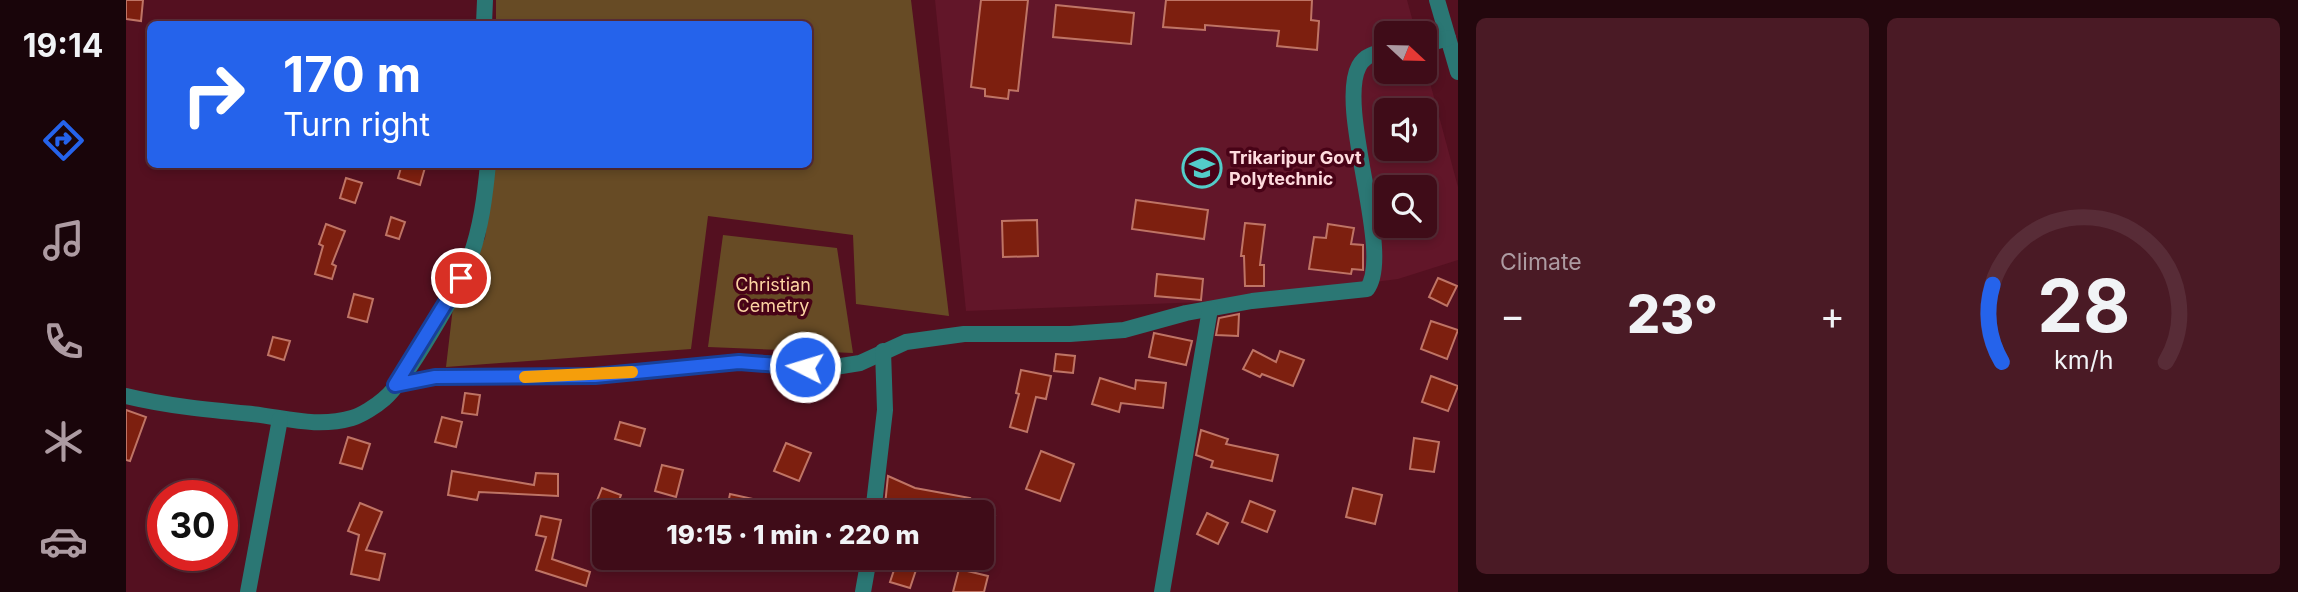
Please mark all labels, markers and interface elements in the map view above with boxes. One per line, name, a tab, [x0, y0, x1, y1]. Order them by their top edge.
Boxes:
north arrow	[1374, 21, 1437, 84]
map controls	[1374, 21, 1437, 238]
text: 19:14	[23, 26, 103, 65]
text: 170 m	[283, 45, 421, 104]
icon: right	[168, 49, 259, 140]
button: sound	[1374, 98, 1437, 161]
text: Turn right	[283, 105, 430, 144]
icon: directions	[39, 116, 88, 165]
school or university icon: Trikaripur Govt Polytechnic	[1181, 147, 1223, 189]
place label: Trikaripur Govt Polytechnic	[1229, 147, 1362, 189]
button: search	[1374, 175, 1437, 238]
icon: music	[39, 216, 88, 265]
pin	[431, 248, 491, 308]
text: Climate	[1500, 248, 1582, 276]
icon: arrive	[442, 259, 480, 297]
text: 28	[2037, 261, 2130, 350]
park label: Christian Cemetry	[735, 274, 811, 316]
text: 23°	[1627, 283, 1718, 346]
text: −	[1500, 292, 1525, 338]
text: +	[1820, 292, 1845, 338]
icon: phone	[39, 317, 88, 366]
position arrow	[768, 330, 842, 404]
text: km/h	[2054, 345, 2113, 375]
icon: climate	[39, 417, 88, 466]
speed limit sign: 30	[147, 480, 238, 571]
icon: car	[39, 517, 88, 566]
text: 19:15 · 1 min · 220 m	[666, 519, 920, 550]

